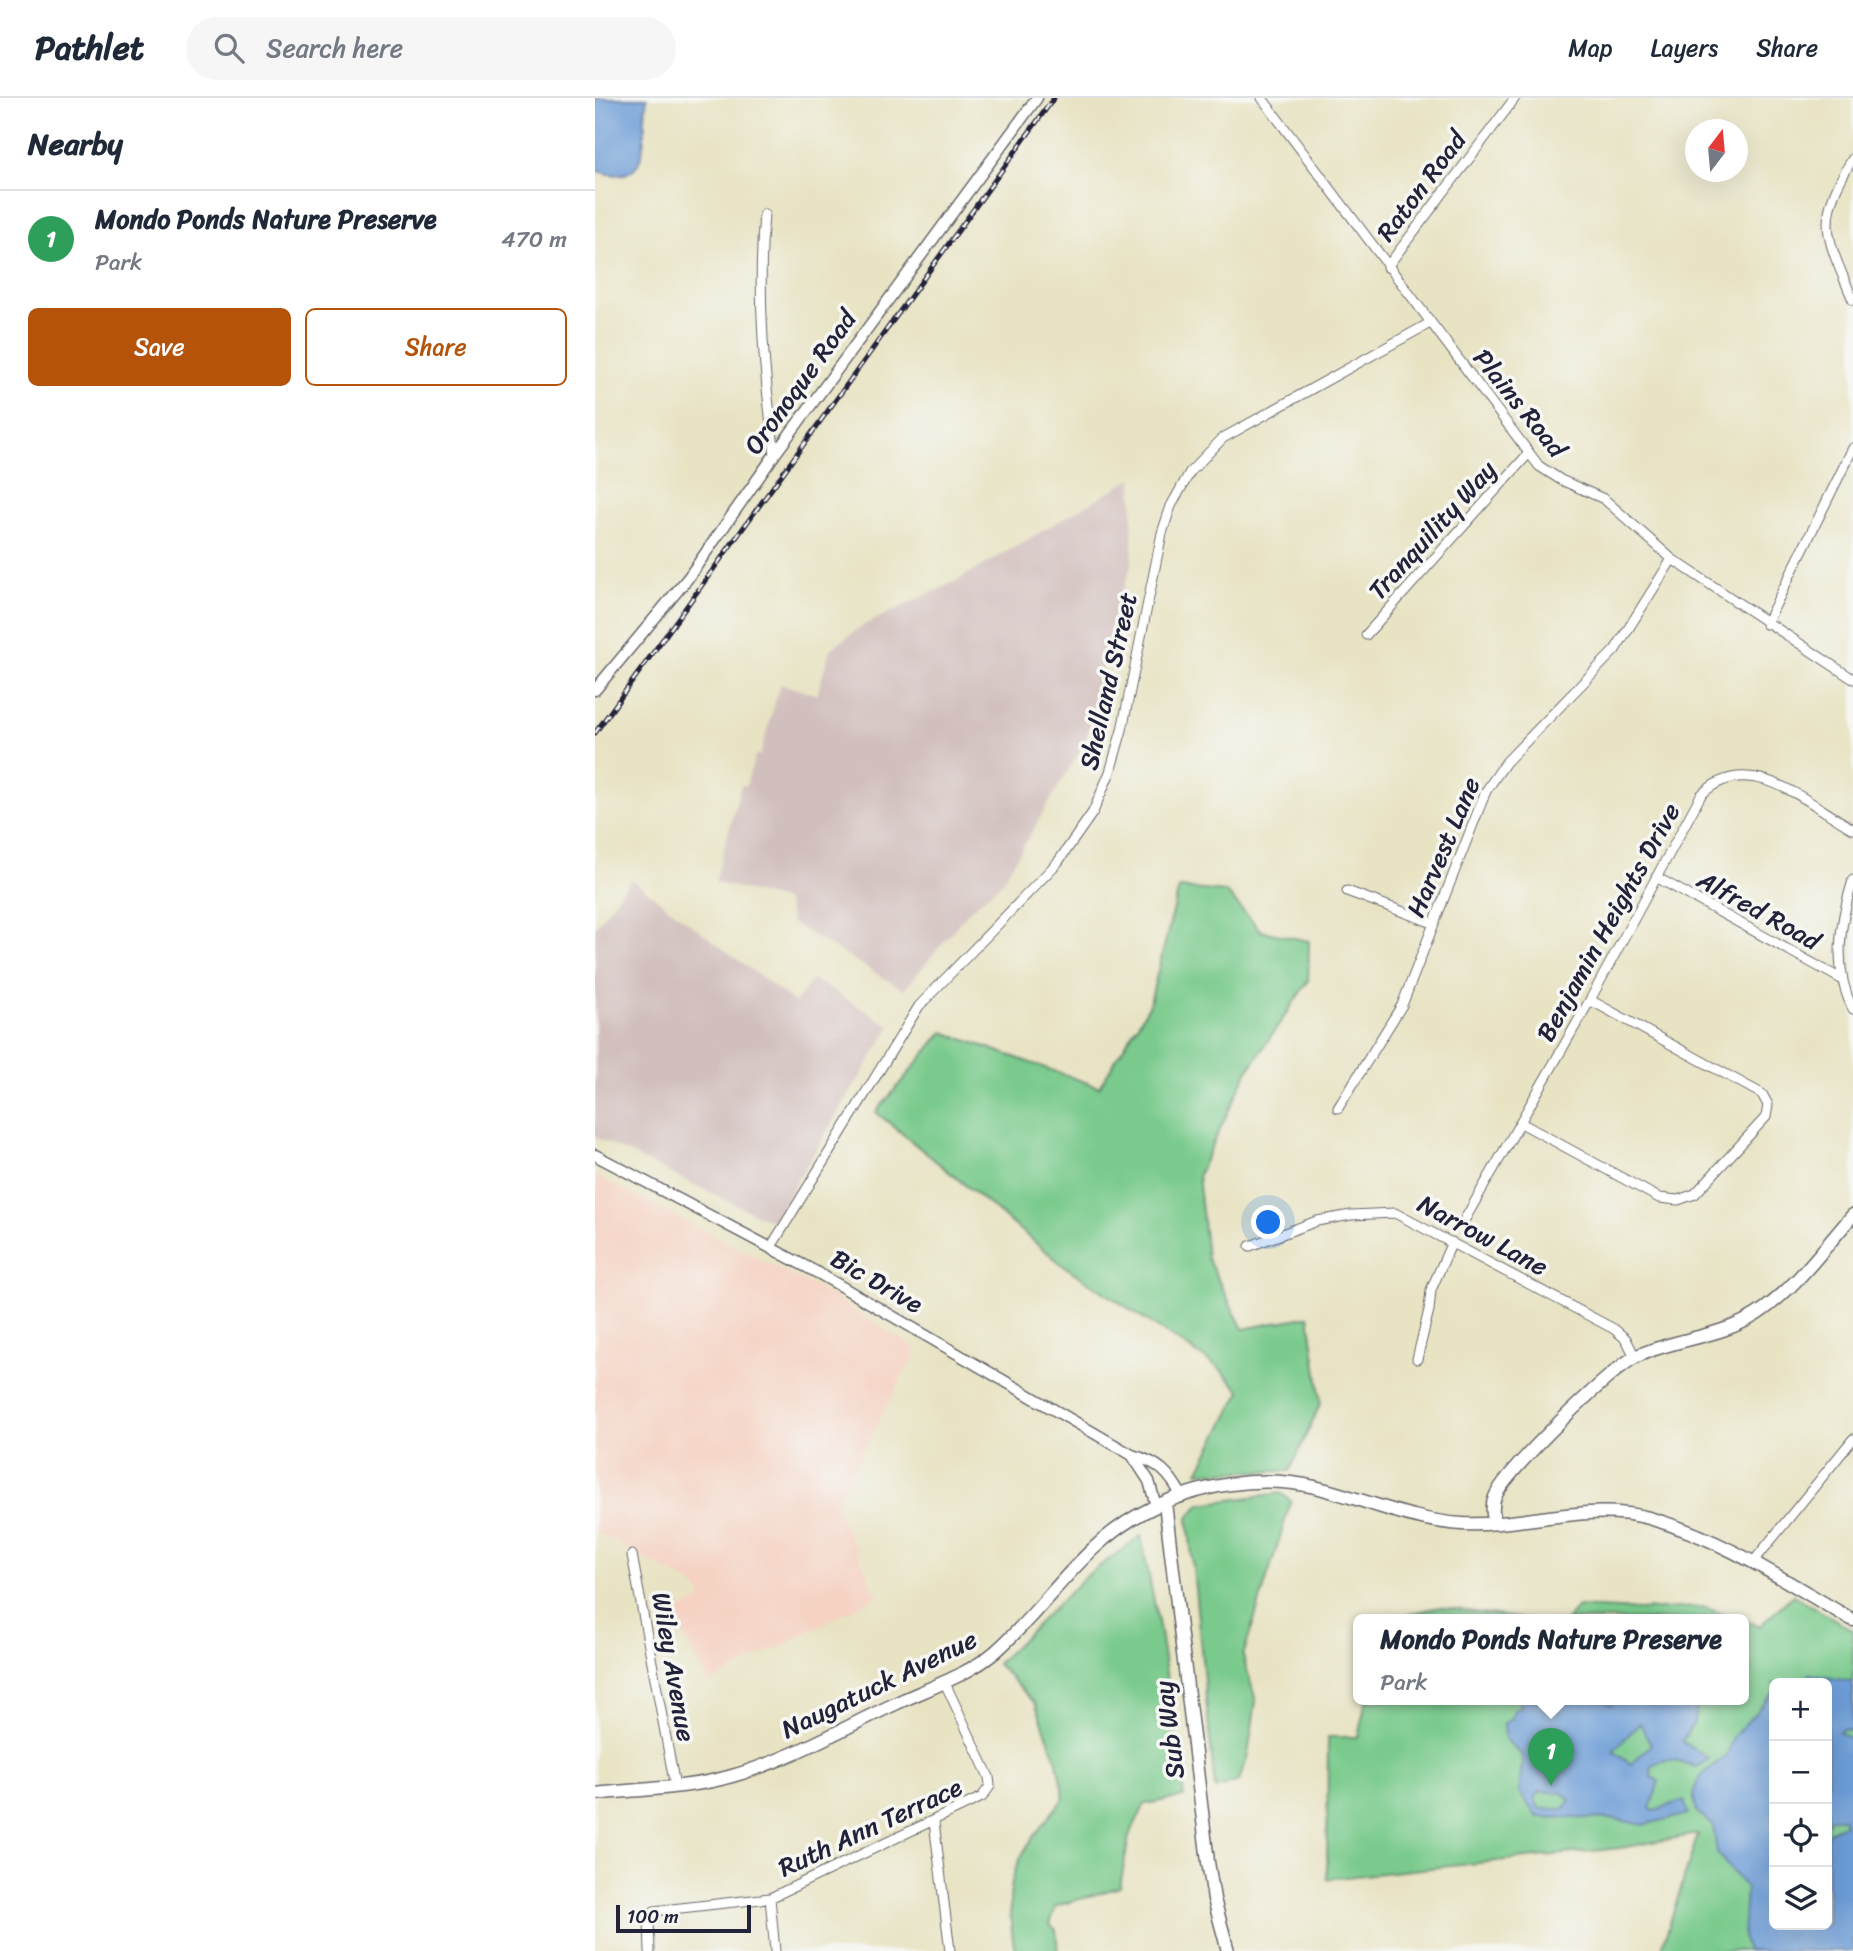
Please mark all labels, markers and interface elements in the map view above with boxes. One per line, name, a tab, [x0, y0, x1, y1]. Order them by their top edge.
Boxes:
search box	[186, 17, 676, 80]
text: Pathlet	[35, 19, 144, 77]
text: Search here	[266, 25, 403, 71]
text: Map	[1568, 27, 1613, 69]
text: Layers	[1651, 27, 1718, 69]
text: Share	[1756, 27, 1818, 69]
icon: search	[210, 29, 248, 67]
text: Nearby	[28, 117, 123, 171]
street label: Raton Road	[1364, 119, 1480, 252]
north arrow	[1685, 119, 1748, 182]
text: Mondo Ponds Nature Preserve	[95, 196, 437, 242]
text: 1	[46, 219, 56, 260]
text: 470 m	[501, 219, 567, 260]
text: Park	[95, 242, 142, 283]
street label: Oronoque Road	[731, 298, 870, 464]
button: Save	[28, 308, 291, 386]
button: Share	[305, 308, 567, 386]
street label: Plains Road	[1461, 338, 1580, 470]
street label: Tranquility Way	[1356, 449, 1508, 611]
street label: Shelland Street	[1065, 588, 1151, 774]
street label: Harvest Lane	[1393, 770, 1493, 924]
street label: Benjamin Heights Drive	[1523, 794, 1693, 1050]
street label: Alfred Road	[1688, 856, 1832, 964]
street label: Narrow Lane	[1409, 1181, 1557, 1289]
your location	[1251, 1205, 1285, 1239]
street label: Bic Drive	[822, 1236, 933, 1326]
street label: Wiley Avenue	[638, 1589, 710, 1745]
popup	[1353, 1614, 1749, 1705]
street label: Naugatuck Avenue	[773, 1616, 985, 1752]
text: Mondo Ponds Nature Preserve	[1380, 1616, 1722, 1662]
text: Park	[1380, 1662, 1427, 1703]
street label: Sub Way	[1140, 1678, 1198, 1782]
map controls	[1769, 1678, 1832, 1930]
button: +	[1769, 1678, 1832, 1741]
pin: 1	[1528, 1728, 1574, 1786]
button: −	[1769, 1741, 1832, 1804]
street label: Ruth Ann Terrace	[770, 1764, 970, 1890]
button: locate	[1769, 1804, 1832, 1867]
button: layers	[1769, 1867, 1832, 1930]
text: 100 m	[627, 1900, 679, 1933]
scale bar	[616, 1902, 751, 1934]

